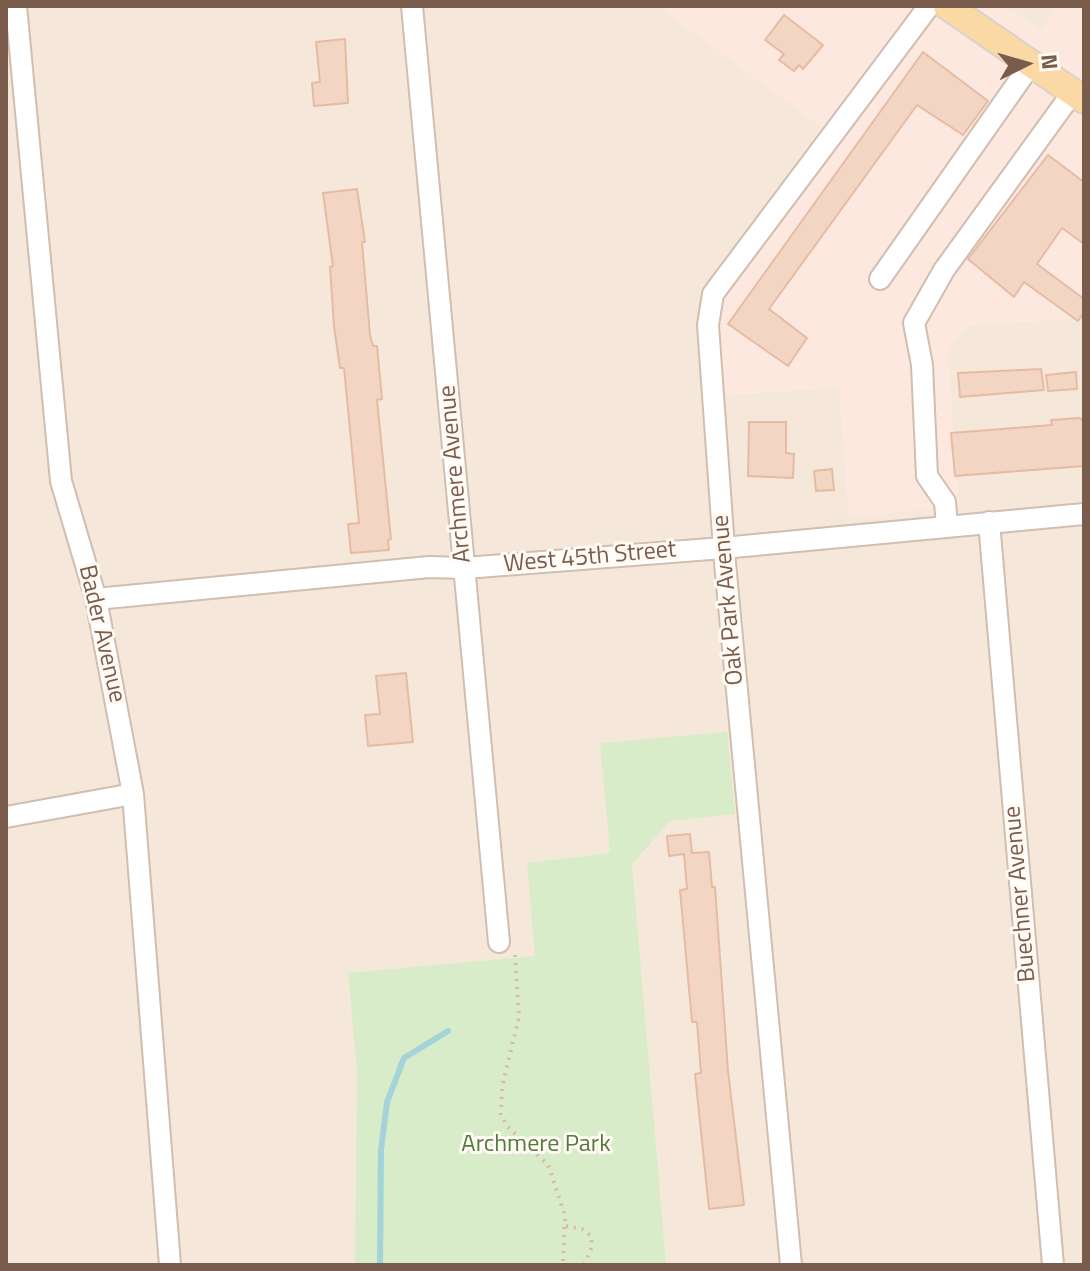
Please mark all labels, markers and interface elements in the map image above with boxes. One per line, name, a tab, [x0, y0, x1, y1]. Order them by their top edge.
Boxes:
north arrow	[986, 24, 1066, 104]
text: N	[1032, 53, 1068, 71]
street label: Archmere Avenue	[434, 384, 478, 564]
street label: Oak Park Avenue	[707, 514, 751, 686]
street label: West 45th Street	[503, 536, 677, 580]
street label: Bader Avenue	[71, 562, 131, 706]
street label: Buechner Avenue	[999, 805, 1043, 983]
park label: Archmere Park	[461, 1131, 611, 1159]

